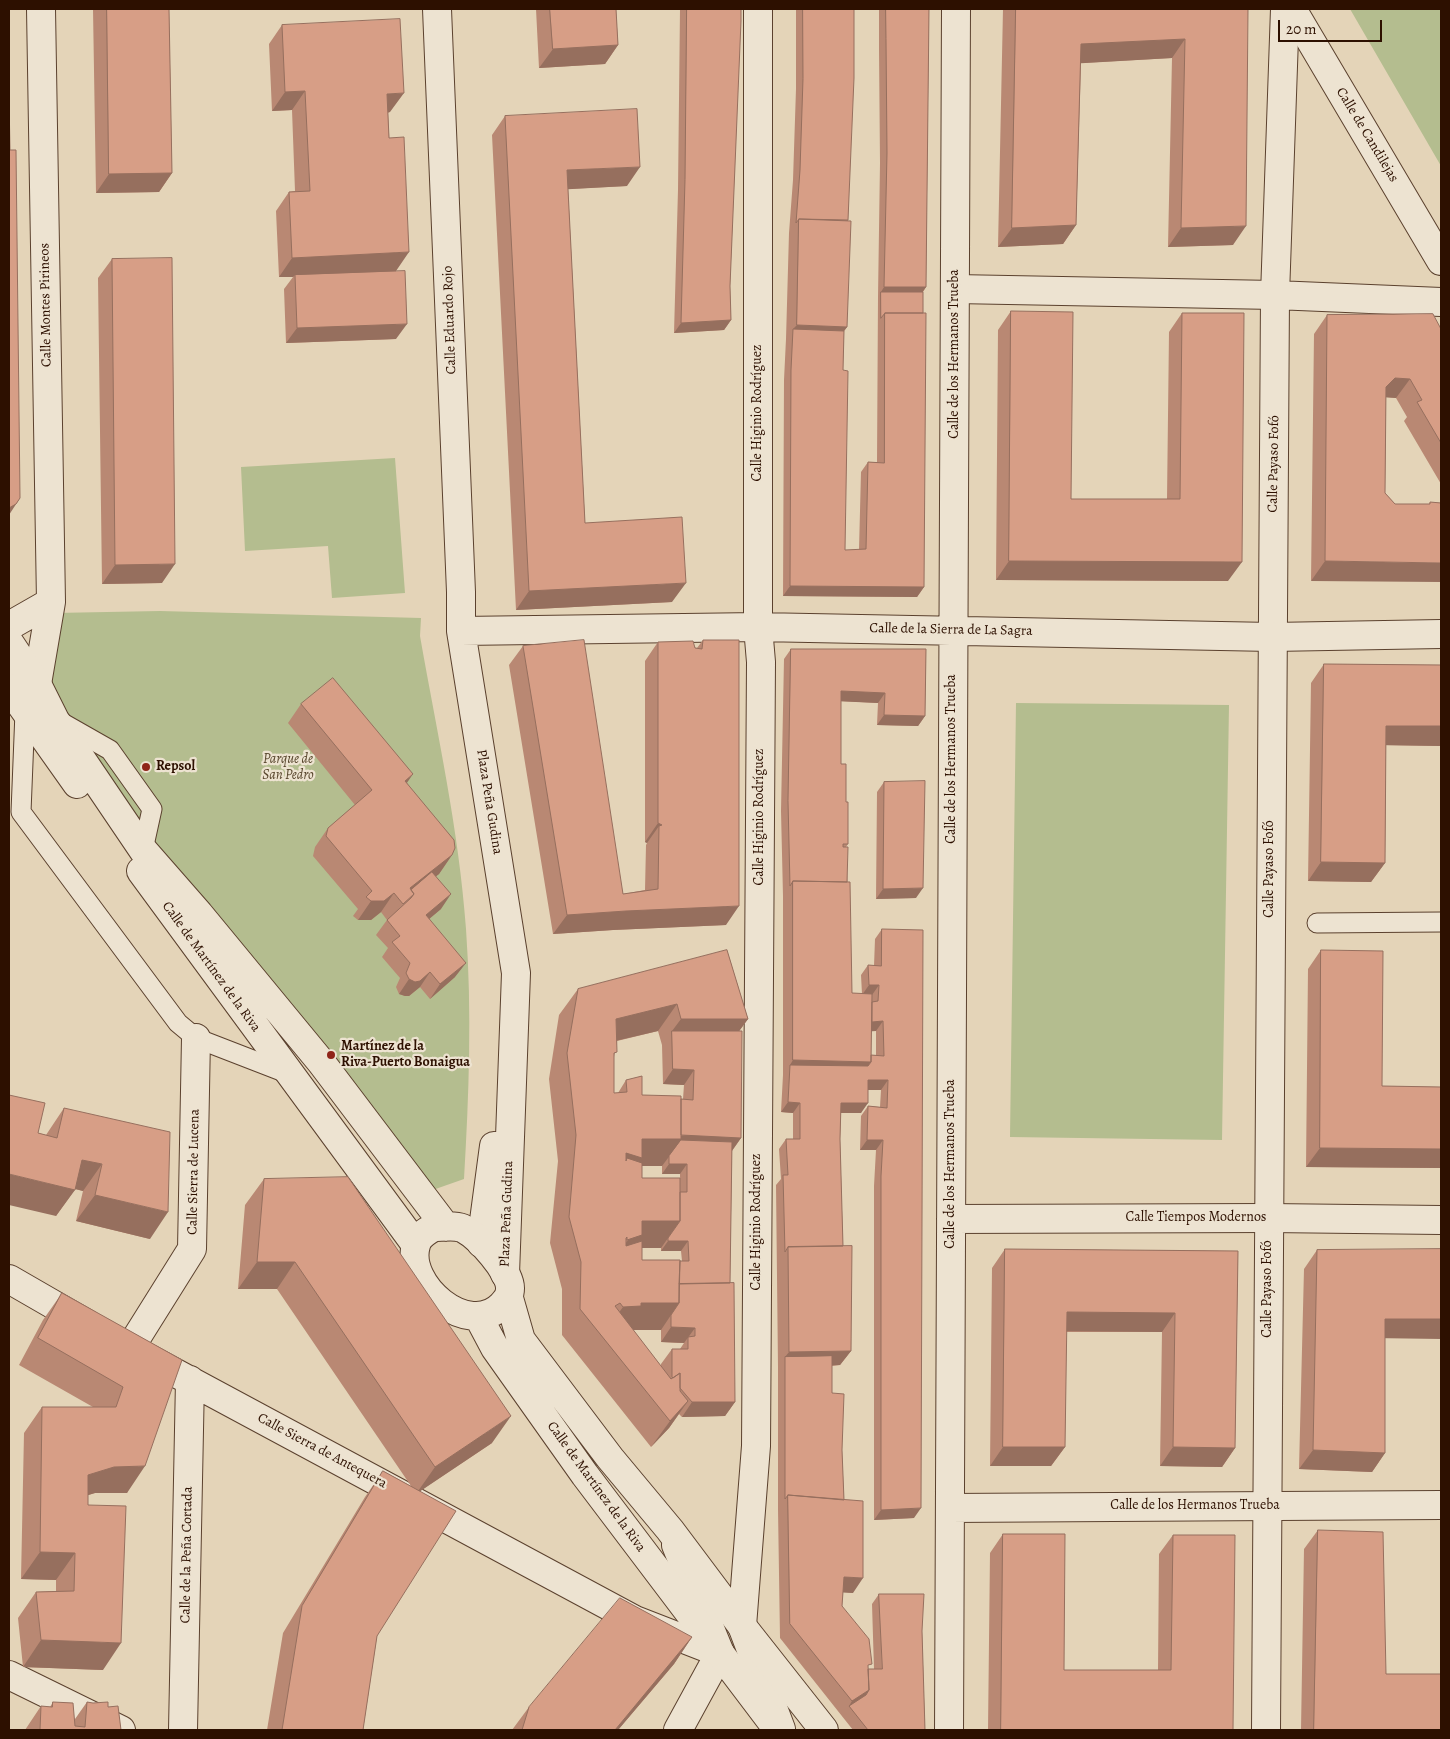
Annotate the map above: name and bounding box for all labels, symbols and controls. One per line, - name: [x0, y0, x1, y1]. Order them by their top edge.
- scale bar: [1280, 10, 1384, 42]
- text: 20 m: [1286, 19, 1317, 39]
- street label: Calle de Candilejas: [1332, 85, 1402, 185]
- street label: Calle Montes Pirineos: [37, 243, 55, 367]
- street label: Calle Eduardo Rojo: [440, 265, 460, 375]
- street label: Calle de los Hermanos Trueba: [947, 269, 963, 439]
- street label: Calle Higinio Rodríguez: [750, 344, 766, 482]
- street label: Calle Payaso Fofó: [1265, 415, 1283, 513]
- street label: Calle de la Sierra de La Sagra: [869, 620, 1033, 640]
- street label: Calle de los Hermanos Trueba: [944, 674, 960, 844]
- street label: Plaza Peña Gudina: [472, 748, 506, 856]
- street label: Calle Higinio Rodríguez: [752, 748, 768, 886]
- park label: Parque de San Pedro: [262, 752, 314, 784]
- place label: Repsol: [156, 759, 195, 775]
- marker: Repsol: [140, 761, 152, 773]
- street label: Calle Payaso Fofó: [1262, 820, 1278, 918]
- street label: Calle de Martínez de la Riva: [158, 898, 264, 1036]
- place label: Martínez de la Riva-Puerto Bonaigua: [341, 1039, 470, 1072]
- marker: Martínez de la Riva-Puerto Bonaigua: [325, 1049, 337, 1061]
- street label: Calle de los Hermanos Trueba: [943, 1079, 959, 1249]
- street label: Calle Sierra de Lucena: [185, 1109, 203, 1235]
- street label: Calle Higinio Rodríguez: [749, 1153, 765, 1291]
- street label: Plaza Peña Gudina: [497, 1161, 517, 1267]
- street label: Calle Tiempos Modernos: [1126, 1210, 1266, 1226]
- street label: Calle Payaso Fofó: [1260, 1240, 1276, 1338]
- street label: Calle Sierra de Antequera: [254, 1410, 390, 1492]
- street label: Calle de Martínez de la Riva: [543, 1418, 649, 1556]
- street label: Calle de la Peña Cortada: [177, 1486, 197, 1624]
- street label: Calle de los Hermanos Trueba: [1110, 1498, 1280, 1514]

